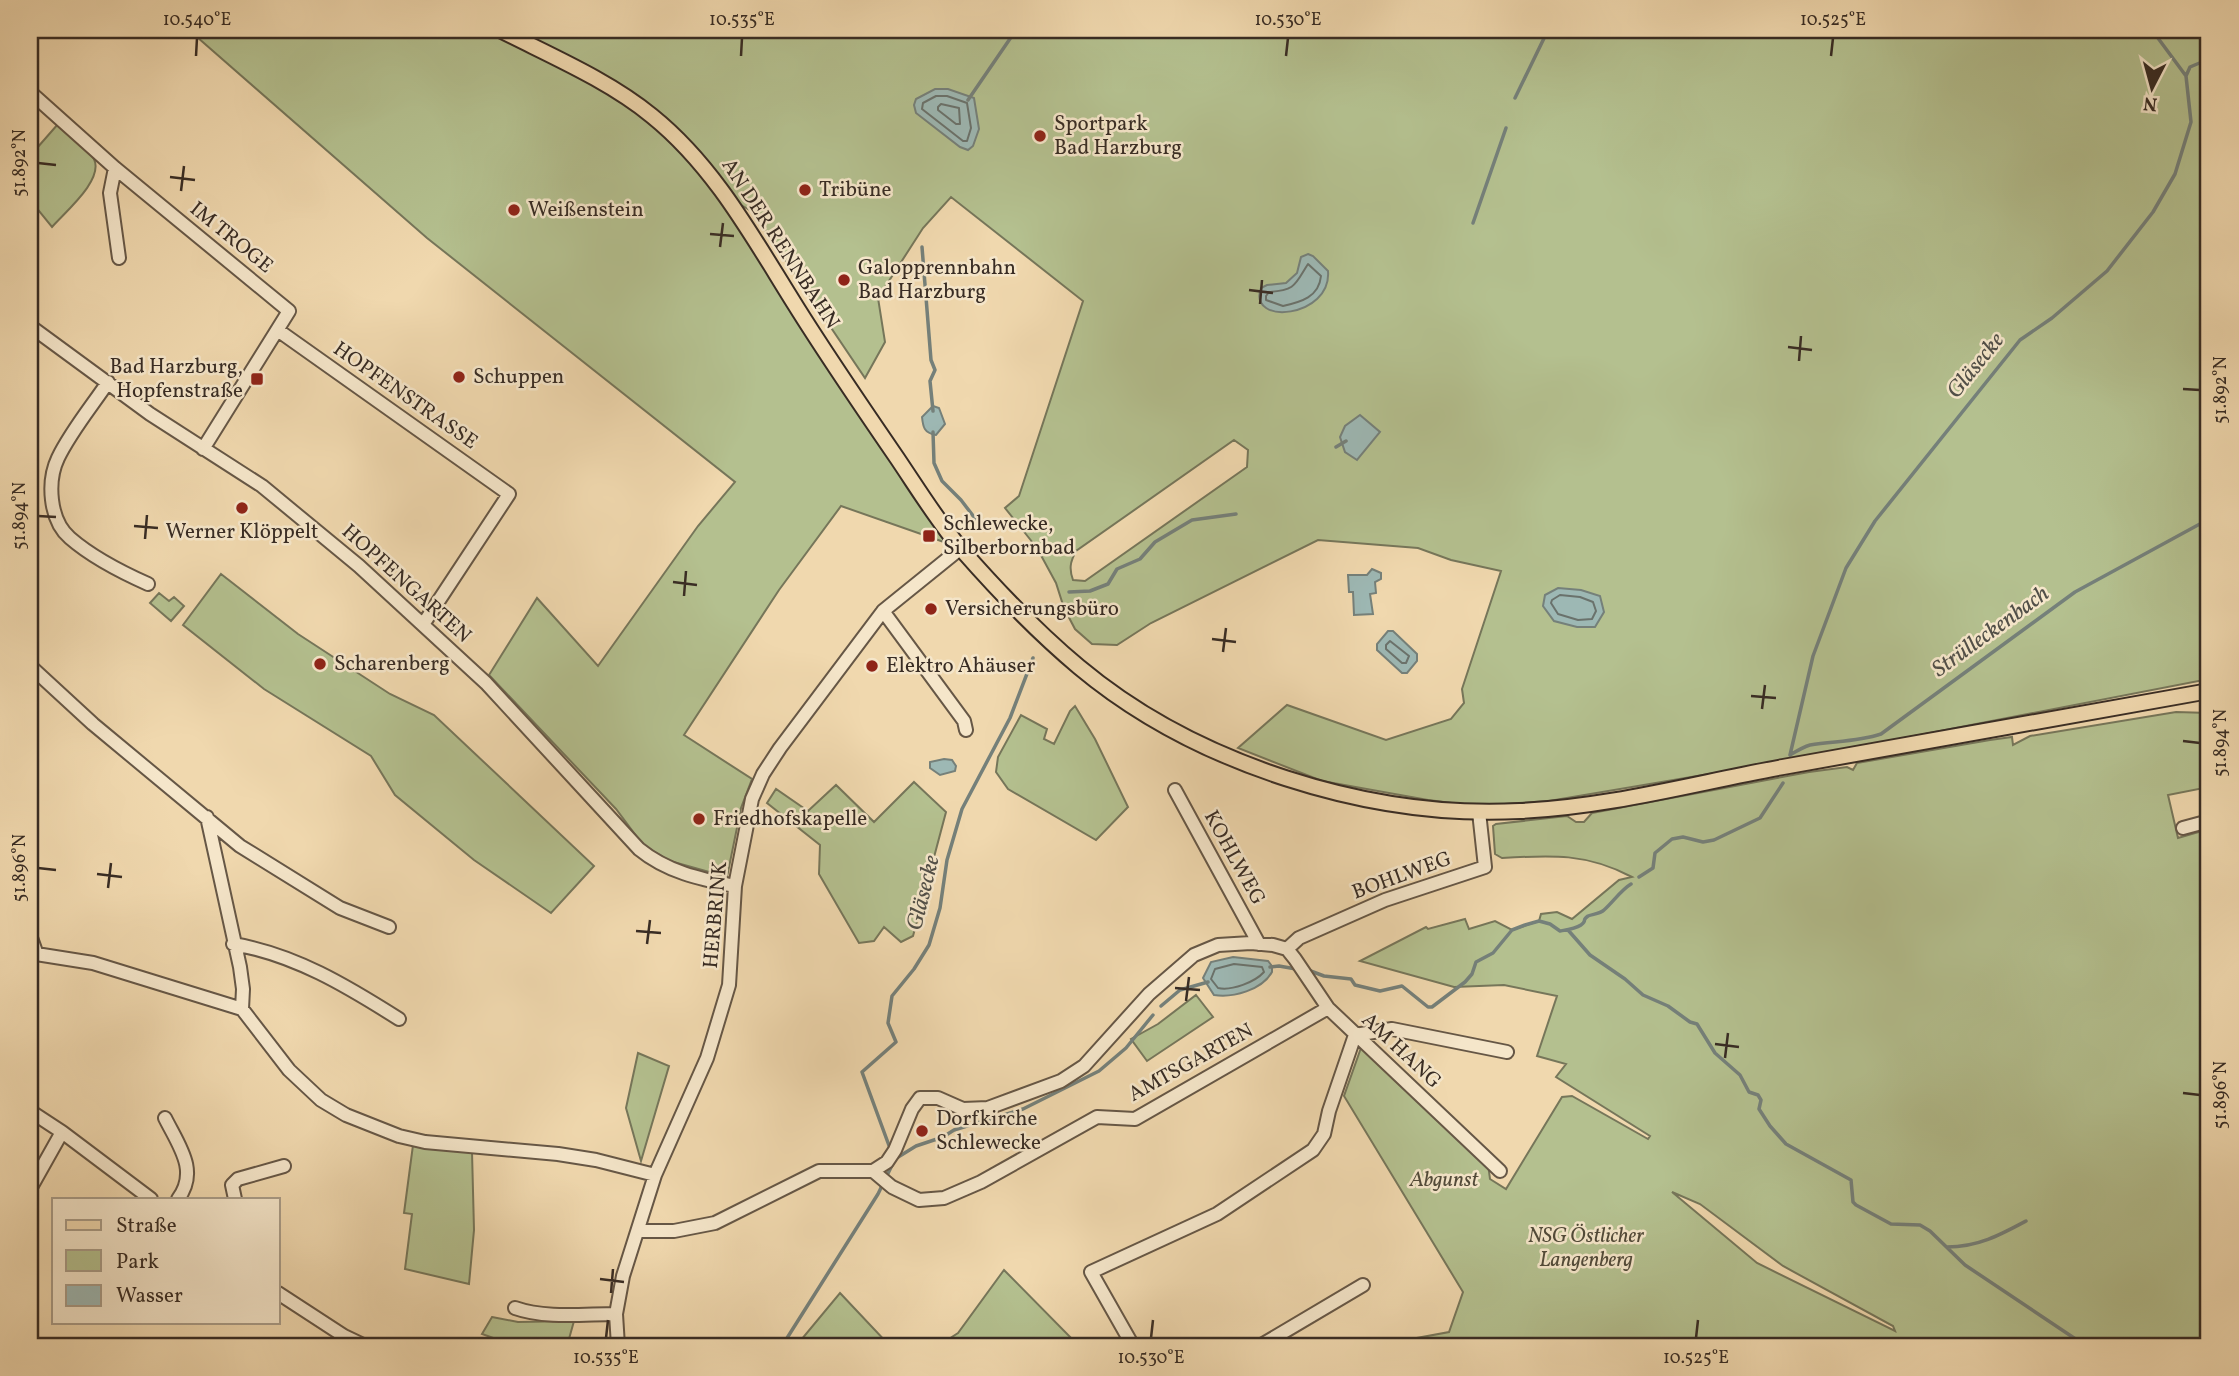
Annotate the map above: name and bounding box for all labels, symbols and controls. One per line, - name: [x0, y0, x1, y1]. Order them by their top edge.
- text: 10.540°E: [163, 8, 232, 33]
- text: 10.535°E: [709, 8, 775, 33]
- text: 10.530°E: [1254, 8, 1322, 33]
- text: 10.525°E: [1800, 8, 1866, 33]
- north arrow: [2116, 52, 2186, 122]
- text: N: [2142, 89, 2159, 117]
- place label: Sportpark Bad Harzburg: [1054, 110, 1182, 163]
- marker: Sportpark Bad Harzburg: [1032, 128, 1048, 144]
- text: 51.892°N: [8, 129, 33, 197]
- street label: AN DER RENNBAHN: [714, 153, 846, 335]
- place label: Tribüne: [819, 176, 891, 205]
- marker: Tribüne: [797, 182, 813, 198]
- street label: IM TROGE: [183, 195, 279, 281]
- place label: Weißenstein: [528, 196, 644, 225]
- marker: Weißenstein: [506, 202, 522, 218]
- place label: Galopprennbahn Bad Harzburg: [858, 254, 1016, 307]
- marker: Galopprennbahn Bad Harzburg: [836, 272, 852, 288]
- water label: Gläsecke: [1940, 326, 2013, 406]
- street label: HOPFENSTRASSE: [327, 335, 483, 457]
- place label: Bad Harzburg, Hopfenstraße: [110, 353, 243, 406]
- text: 51.892°N: [2209, 356, 2234, 424]
- place label: Schuppen: [473, 363, 564, 392]
- marker: Schuppen: [451, 369, 467, 385]
- marker: Bad Harzburg, Hopfenstraße: [249, 371, 265, 387]
- text: 51.894°N: [8, 482, 33, 550]
- marker: Werner Klöppelt: [234, 500, 250, 516]
- place label: Schlewecke, Silberbornbad: [943, 510, 1075, 563]
- place label: Werner Klöppelt: [166, 518, 318, 547]
- street label: HOPFENGARTEN: [335, 518, 477, 650]
- marker: Schlewecke, Silberbornbad: [921, 528, 937, 544]
- water label: Strülleckenbach: [1926, 579, 2056, 685]
- place label: Versicherungsbüro: [945, 595, 1119, 624]
- marker: Versicherungsbüro: [923, 601, 939, 617]
- place label: Scharenberg: [334, 650, 450, 679]
- place label: Elektro Ahäuser: [886, 652, 1035, 681]
- marker: Scharenberg: [312, 656, 328, 672]
- marker: Elektro Ahäuser: [864, 658, 880, 674]
- text: 51.894°N: [2209, 709, 2234, 777]
- place label: Friedhofskapelle: [713, 805, 867, 834]
- street label: KOHLWEG: [1196, 805, 1272, 911]
- marker: Friedhofskapelle: [691, 811, 707, 827]
- text: 51.896°N: [8, 834, 33, 902]
- street label: BOHLWEG: [1348, 845, 1456, 907]
- water label: Gläsecke: [899, 851, 949, 934]
- street label: HERBRINK: [697, 860, 735, 970]
- street label: AM HANG: [1355, 1006, 1447, 1096]
- street label: AMTSGARTEN: [1123, 1017, 1259, 1109]
- text: 51.896°N: [2209, 1061, 2234, 1129]
- place label: Dorfkirche Schlewecke: [936, 1105, 1041, 1158]
- marker: Dorfkirche Schlewecke: [914, 1123, 930, 1139]
- park label: Abgunst: [1409, 1166, 1480, 1195]
- legend: [52, 1198, 280, 1324]
- text: Straße: [116, 1212, 177, 1241]
- park label: NSG Östlicher Langenberg: [1528, 1222, 1644, 1275]
- text: Park: [116, 1248, 159, 1277]
- text: Wasser: [116, 1282, 183, 1311]
- text: 10.535°E: [573, 1346, 639, 1371]
- text: 10.530°E: [1117, 1346, 1185, 1371]
- text: 10.525°E: [1663, 1346, 1729, 1371]

